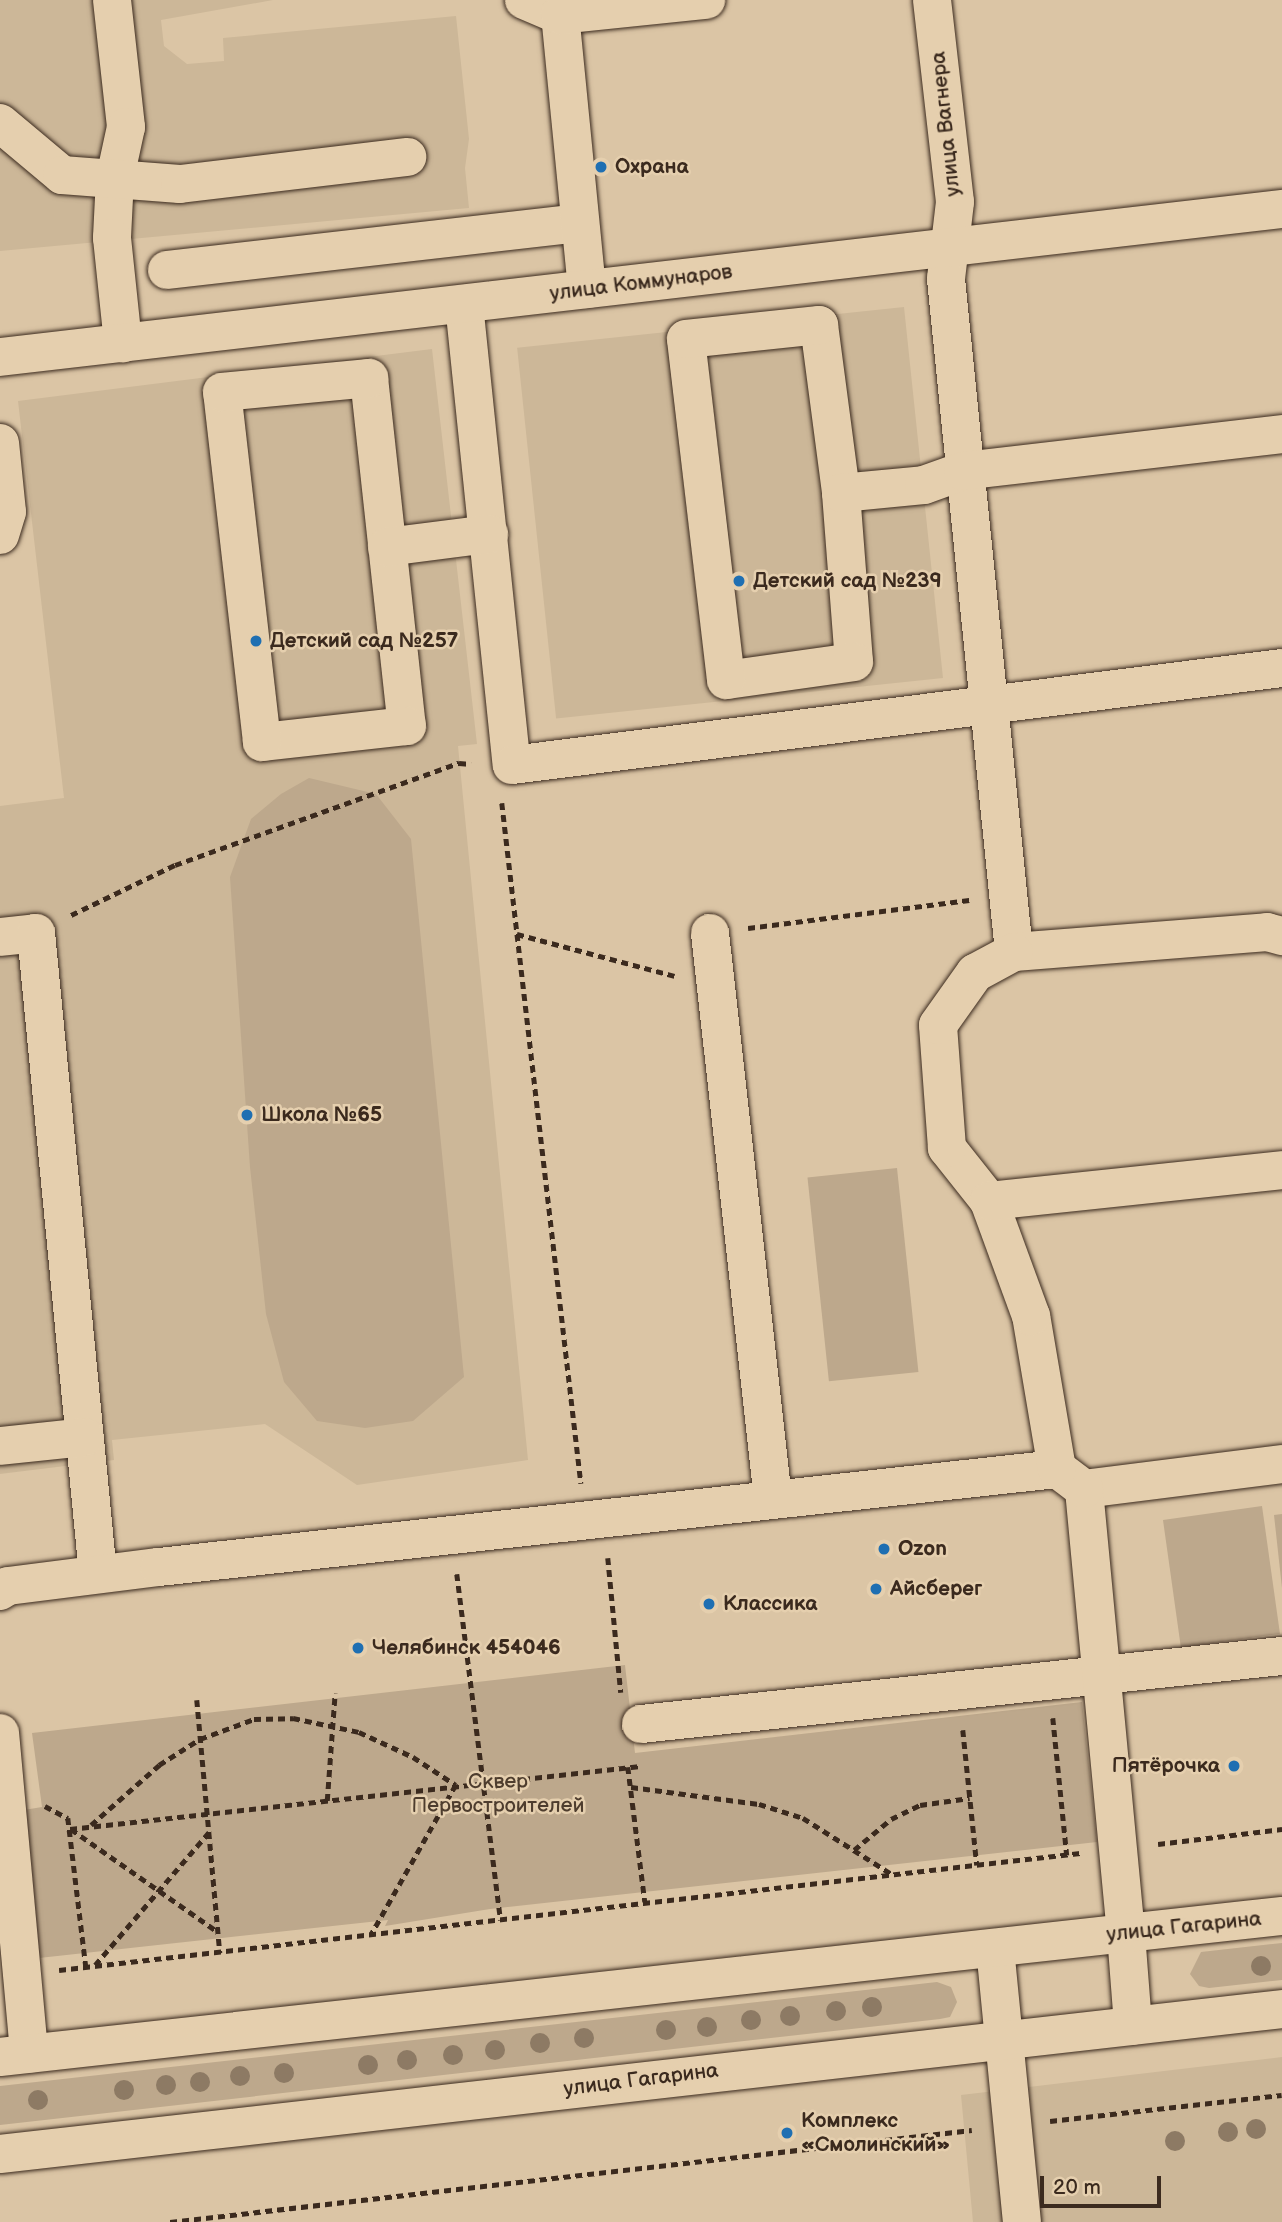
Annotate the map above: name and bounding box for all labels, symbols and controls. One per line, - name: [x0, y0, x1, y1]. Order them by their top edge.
- street label: улица Вагнера: [926, 50, 966, 198]
- place label: Охрана: [615, 154, 689, 180]
- marker: Охрана: [593, 159, 609, 175]
- street label: улица Коммунаров: [548, 259, 734, 307]
- place label: Детский сад №239: [753, 568, 942, 594]
- marker: Детский сад №239: [731, 573, 747, 589]
- place label: Детский сад №257: [270, 628, 458, 654]
- marker: Детский сад №257: [248, 633, 264, 649]
- place label: Школа №65: [261, 1102, 382, 1128]
- marker: Школа №65: [239, 1107, 255, 1123]
- place label: Ozon: [898, 1536, 947, 1562]
- marker: Ozon: [876, 1541, 892, 1557]
- place label: Айсберег: [890, 1576, 982, 1602]
- marker: Айсберег: [868, 1581, 884, 1597]
- place label: Классика: [723, 1591, 817, 1617]
- marker: Классика: [701, 1596, 717, 1612]
- place label: Челябинск 454046: [372, 1635, 561, 1661]
- marker: Челябинск 454046: [350, 1640, 366, 1656]
- place label: Пятёрочка: [1112, 1753, 1220, 1779]
- marker: Пятёрочка: [1226, 1758, 1242, 1774]
- park label: Сквер Первостроителей: [412, 1769, 584, 1819]
- street label: улица Гагарина: [1105, 1906, 1263, 1948]
- street label: улица Гагарина: [562, 2058, 720, 2102]
- place label: Комплекс «Смолинский»: [801, 2108, 950, 2158]
- marker: Комплекс «Смолинский»: [779, 2125, 795, 2141]
- scale bar: [1044, 2162, 1165, 2206]
- text: 20 m: [1053, 2175, 1101, 2200]

